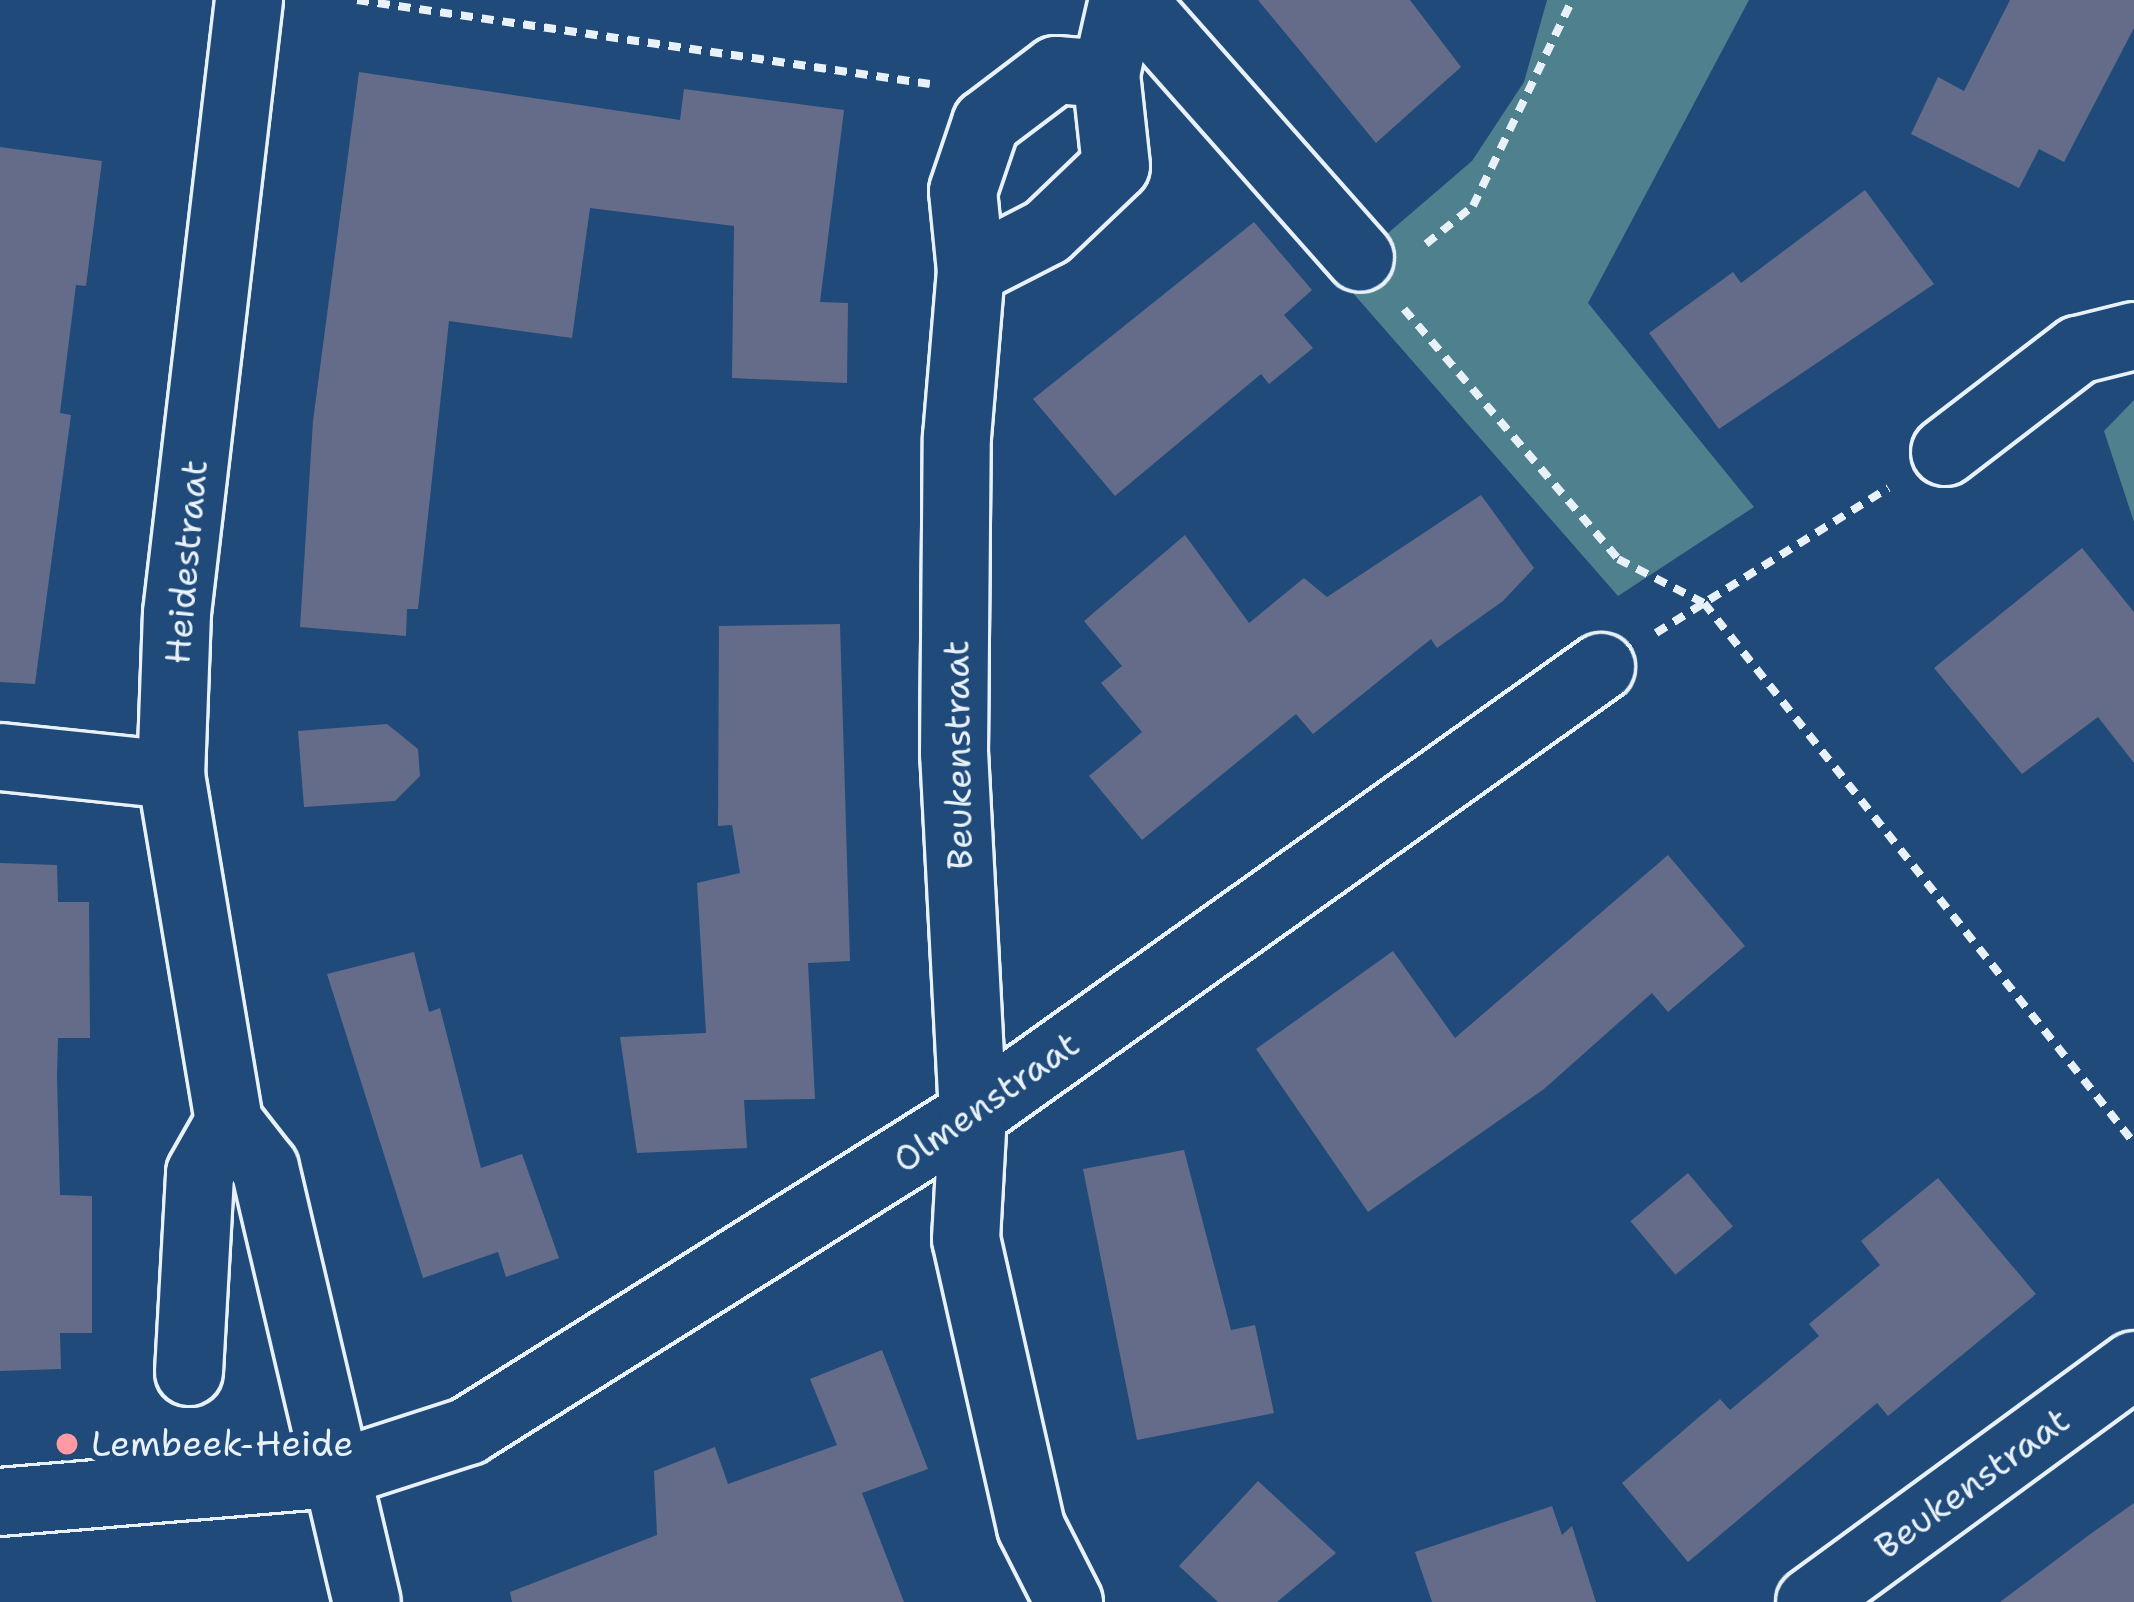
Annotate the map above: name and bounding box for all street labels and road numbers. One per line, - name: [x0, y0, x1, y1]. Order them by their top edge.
- street label: Heidestraat: [156, 458, 216, 666]
- street label: Beukenstraat: [934, 640, 982, 870]
- street label: Olmenstraat: [885, 1022, 1087, 1182]
- street label: Beukenstraat: [1866, 1398, 2078, 1568]

